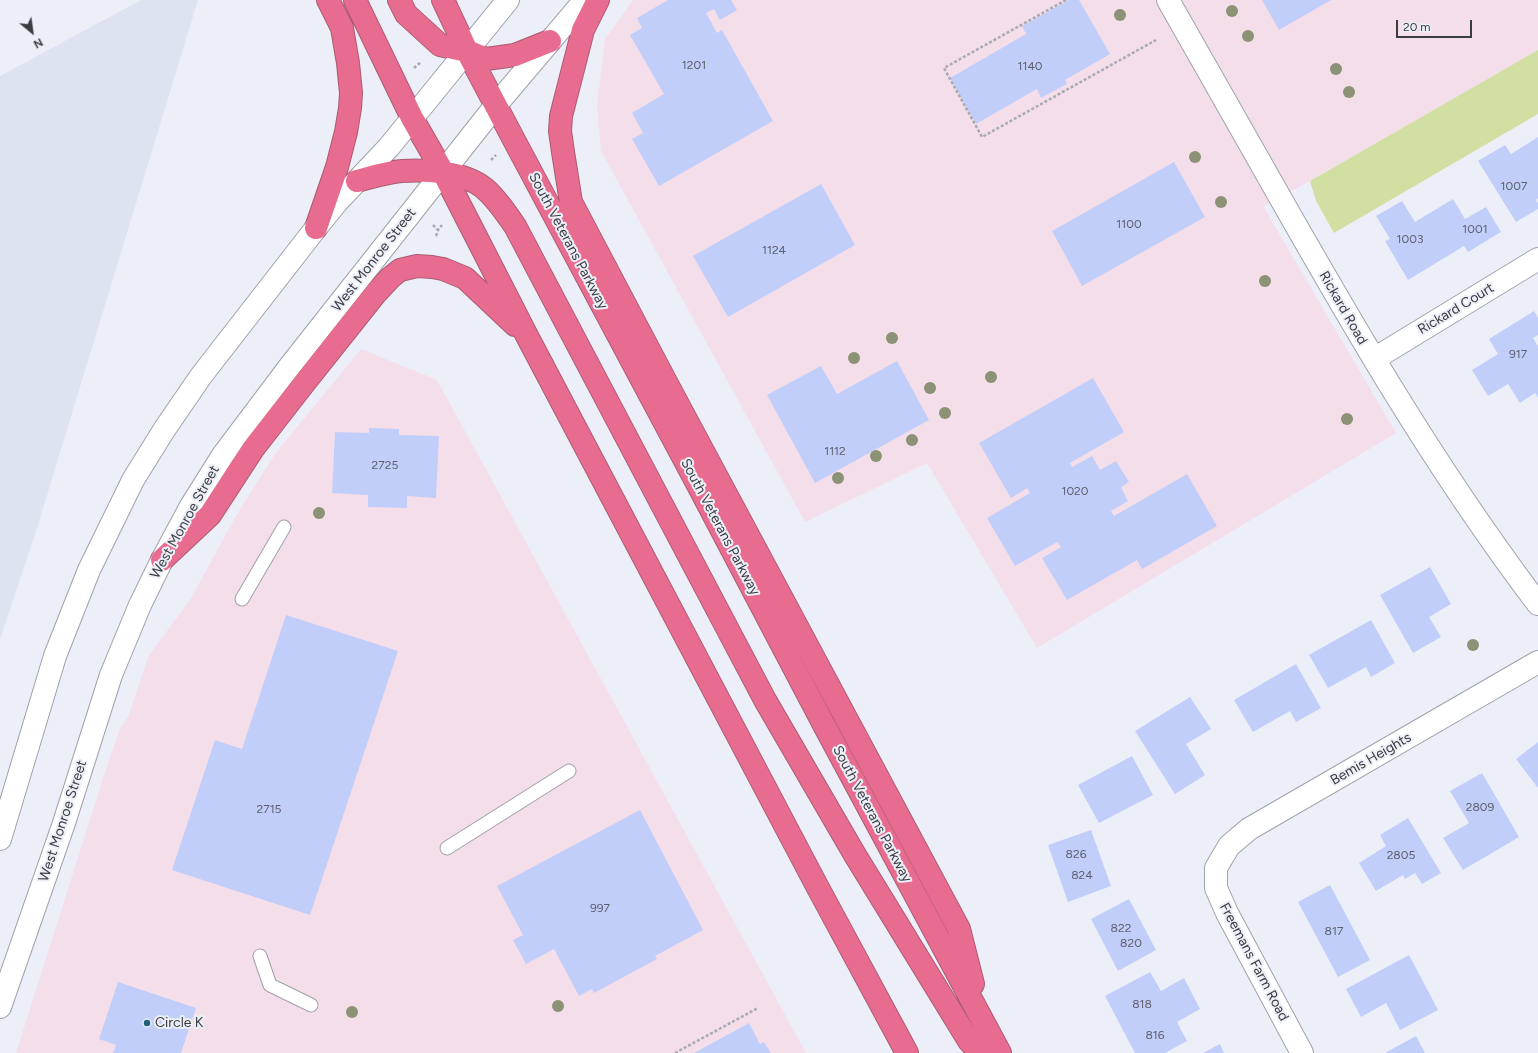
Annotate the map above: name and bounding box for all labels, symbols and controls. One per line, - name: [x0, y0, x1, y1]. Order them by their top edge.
- north arrow: [12, 12, 52, 52]
- scale bar: [1398, 12, 1474, 38]
- text: 20 m: [1403, 20, 1431, 34]
- text: N: [31, 35, 45, 51]
- house number: 1201: [682, 58, 706, 72]
- house number: 1140: [1017, 59, 1043, 73]
- street label: South Veterans Parkway: [525, 170, 611, 312]
- house number: 1007: [1501, 179, 1527, 193]
- street label: West Monroe Street: [328, 205, 420, 315]
- house number: 1100: [1116, 217, 1142, 231]
- house number: 1001: [1462, 222, 1488, 236]
- house number: 1003: [1397, 232, 1423, 246]
- house number: 1124: [762, 243, 786, 257]
- street label: Rickard Road: [1315, 268, 1371, 348]
- street label: Rickard Court: [1415, 280, 1497, 338]
- house number: 917: [1509, 347, 1527, 361]
- house number: 1112: [824, 444, 846, 458]
- street label: South Veterans Parkway: [677, 456, 763, 598]
- house number: 2725: [372, 458, 398, 472]
- street label: West Monroe Street: [147, 463, 223, 581]
- house number: 1020: [1061, 484, 1089, 498]
- street label: Bemis Heights: [1328, 729, 1414, 789]
- street label: South Veterans Parkway: [829, 743, 915, 885]
- street label: West Monroe Street: [35, 758, 91, 884]
- house number: 2809: [1466, 800, 1494, 814]
- house number: 2715: [256, 802, 282, 816]
- house number: 826: [1066, 847, 1086, 861]
- house number: 2805: [1387, 848, 1415, 862]
- house number: 824: [1071, 868, 1093, 882]
- street label: Freemans Farm Road: [1216, 900, 1292, 1024]
- house number: 997: [590, 901, 610, 915]
- house number: 822: [1111, 921, 1131, 935]
- house number: 817: [1325, 924, 1343, 938]
- house number: 820: [1120, 936, 1142, 950]
- house number: 818: [1132, 997, 1152, 1011]
- place label: Circle K: [155, 1015, 203, 1031]
- marker: Circle K: [142, 1018, 152, 1028]
- house number: 816: [1145, 1028, 1165, 1042]

